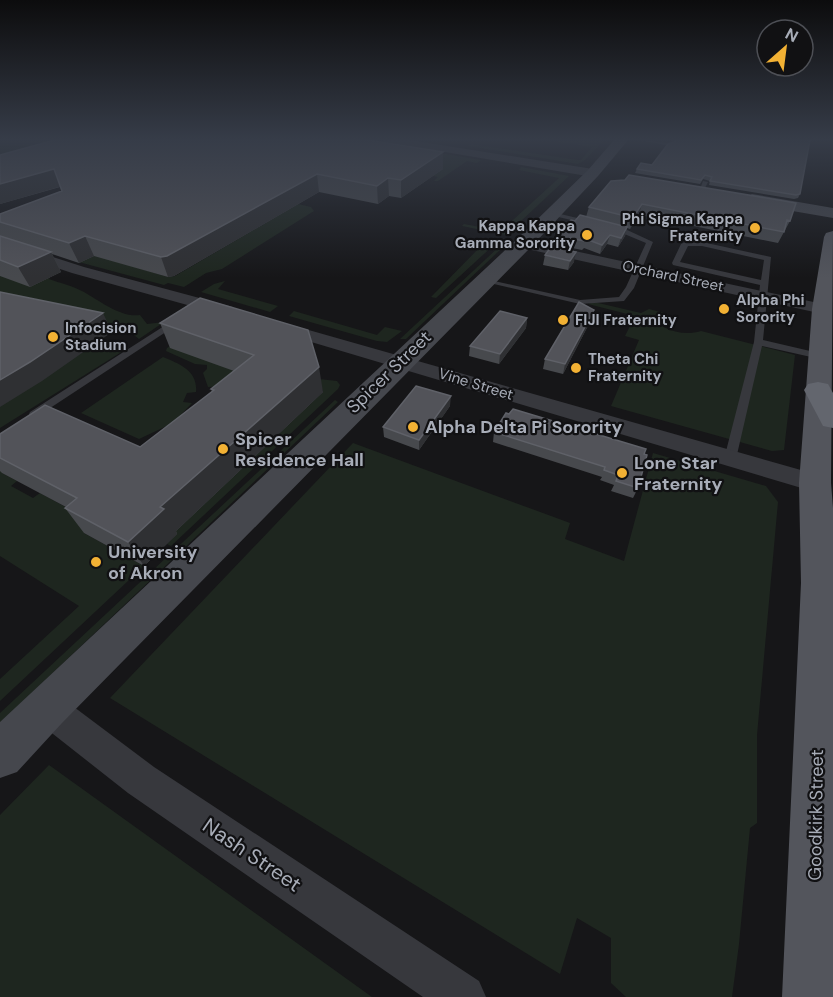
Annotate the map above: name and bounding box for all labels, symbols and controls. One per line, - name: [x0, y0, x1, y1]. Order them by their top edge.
- north arrow: [755, 18, 815, 78]
- text: N: [782, 23, 802, 47]
- place label: Phi Sigma Kappa Fraternity: [622, 209, 743, 246]
- place label: Kappa Kappa Gamma Sorority: [455, 216, 575, 253]
- marker: Phi Sigma Kappa Fraternity: [748, 221, 762, 235]
- marker: Kappa Kappa Gamma Sorority: [580, 228, 594, 242]
- street label: Orchard Street: [620, 255, 726, 297]
- place label: Alpha Phi Sorority: [736, 290, 805, 327]
- marker: Alpha Phi Sorority: [717, 302, 731, 316]
- place label: FIJI Fraternity: [575, 310, 677, 330]
- marker: FIJI Fraternity: [556, 313, 570, 327]
- place label: Infocision Stadium: [65, 318, 136, 355]
- street label: Spicer Street: [341, 326, 437, 418]
- marker: Infocision Stadium: [46, 330, 60, 344]
- place label: Theta Chi Fraternity: [588, 349, 662, 386]
- marker: Theta Chi Fraternity: [569, 361, 583, 375]
- street label: Vine Street: [436, 363, 516, 405]
- place label: Alpha Delta Pi Sorority: [425, 415, 623, 439]
- marker: Alpha Delta Pi Sorority: [406, 420, 420, 434]
- place label: Spicer Residence Hall: [235, 427, 364, 472]
- marker: Spicer Residence Hall: [216, 442, 230, 456]
- place label: Lone Star Fraternity: [634, 451, 722, 496]
- marker: Lone Star Fraternity: [615, 466, 629, 480]
- place label: University of Akron: [108, 540, 198, 585]
- marker: University of Akron: [89, 555, 103, 569]
- street label: Goodkirk Street: [803, 749, 829, 881]
- street label: Nash Street: [197, 812, 307, 898]

